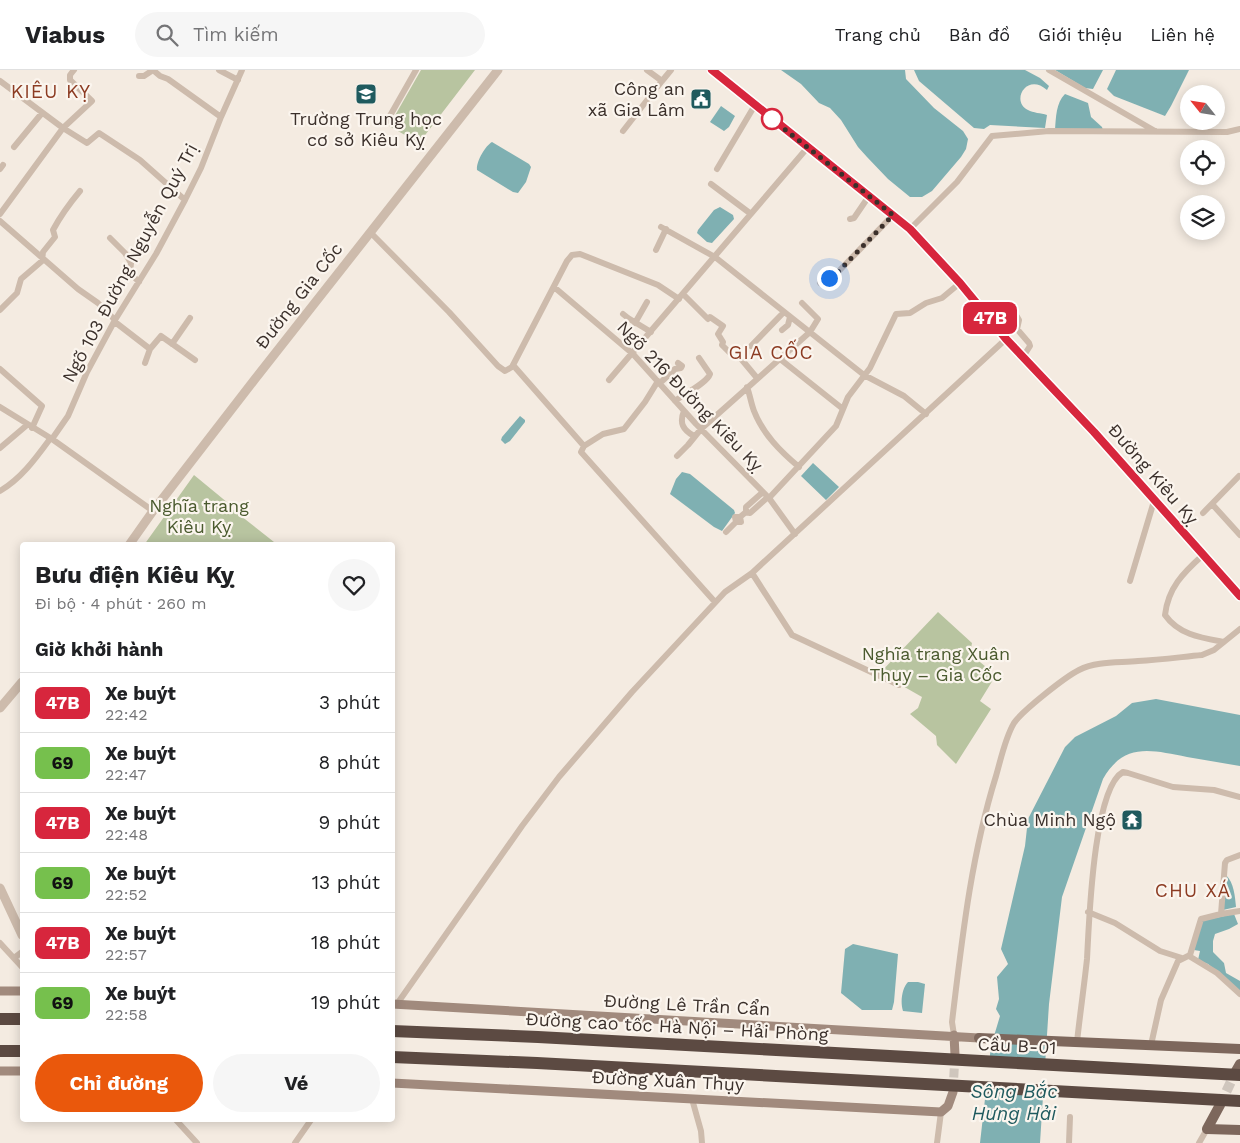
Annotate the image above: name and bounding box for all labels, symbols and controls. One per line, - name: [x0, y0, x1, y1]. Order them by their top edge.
- search box: [135, 12, 485, 57]
- text: Viabus: [25, 21, 105, 49]
- icon: search: [153, 21, 181, 49]
- text: Tìm kiếm: [193, 23, 279, 46]
- text: Trang chủ: [835, 24, 921, 45]
- text: Bản đồ: [949, 24, 1010, 45]
- text: Giới thiệu: [1038, 24, 1122, 45]
- text: Liên hệ: [1150, 24, 1215, 45]
- place label: Công an xã Gia Lâm: [588, 78, 685, 120]
- district label: KIÊU KỴ: [11, 80, 91, 103]
- school or university icon: Trường Trung học cơ sở Kiêu Kỵ: [354, 82, 378, 106]
- north arrow: [1180, 85, 1225, 130]
- map controls: [1180, 85, 1225, 240]
- public building icon: Công an xã Gia Lâm: [689, 87, 713, 111]
- place label: Trường Trung học cơ sở Kiêu Kỵ: [290, 108, 442, 150]
- unlabelled marker: [761, 108, 783, 130]
- street label: Ngõ 103 Đường Nguyễn Quý Trị: [58, 140, 202, 386]
- button: locate: [1180, 140, 1225, 185]
- button: layers: [1180, 195, 1225, 240]
- street label: Đường Gia Cốc: [251, 238, 347, 353]
- your location: [817, 266, 842, 291]
- line badge: 47B: [961, 302, 1019, 334]
- text: 47B: [973, 307, 1007, 328]
- street label: Ngõ 216 Đường Kiêu Kỵ: [613, 316, 768, 476]
- district label: GIA CỐC: [729, 339, 813, 364]
- street label: Đường Kiêu Kỵ: [1104, 419, 1203, 529]
- park label: Nghĩa trang Kiêu Kỵ: [149, 495, 249, 537]
- button: heart: [328, 559, 380, 611]
- text: Bưu điện Kiêu Kỵ: [35, 561, 234, 589]
- text: Đi bộ · 4 phút · 260 m: [35, 594, 207, 613]
- text: Giờ khởi hành: [35, 638, 163, 661]
- park label: Nghĩa trang Xuân Thụy – Gia Cốc: [862, 643, 1010, 685]
- text: Xe buýt: [105, 682, 176, 705]
- text: 3 phút: [319, 691, 380, 714]
- text: 47B: [46, 692, 79, 713]
- text: 22:42: [105, 705, 148, 724]
- text: Xe buýt: [105, 742, 176, 765]
- text: 8 phút: [318, 751, 380, 774]
- text: 69: [51, 752, 74, 773]
- text: 22:47: [105, 765, 146, 784]
- text: Xe buýt: [105, 802, 176, 825]
- temple icon: Chùa Minh Ngộ: [1120, 808, 1144, 832]
- place label: Chùa Minh Ngộ: [984, 809, 1116, 830]
- text: 9 phút: [318, 811, 380, 834]
- text: 47B: [46, 812, 79, 833]
- text: 22:48: [105, 825, 148, 844]
- text: Xe buýt: [105, 862, 176, 885]
- text: 13 phút: [312, 871, 380, 894]
- text: 69: [51, 872, 74, 893]
- district label: CHU XÁ: [1155, 879, 1231, 902]
- text: 22:52: [105, 885, 147, 904]
- text: Xe buýt: [105, 922, 176, 945]
- text: 18 phút: [311, 931, 380, 954]
- text: 47B: [46, 932, 79, 953]
- text: 22:57: [105, 945, 147, 964]
- text: Xe buýt: [105, 982, 176, 1005]
- street label: Đường Lê Trần Cẩn: [603, 990, 771, 1019]
- text: 19 phút: [311, 991, 380, 1014]
- text: 69: [51, 992, 74, 1013]
- text: 22:58: [105, 1005, 148, 1024]
- street label: Đường cao tốc Hà Nội – Hải Phòng: [525, 1008, 829, 1045]
- street label: Cầu B-01: [977, 1033, 1057, 1058]
- button: Chỉ đường: [35, 1054, 203, 1112]
- button: Vé: [213, 1054, 380, 1112]
- street label: Đường Xuân Thụy: [591, 1066, 745, 1095]
- water label: Sông Bắc Hưng Hải: [970, 1080, 1058, 1125]

